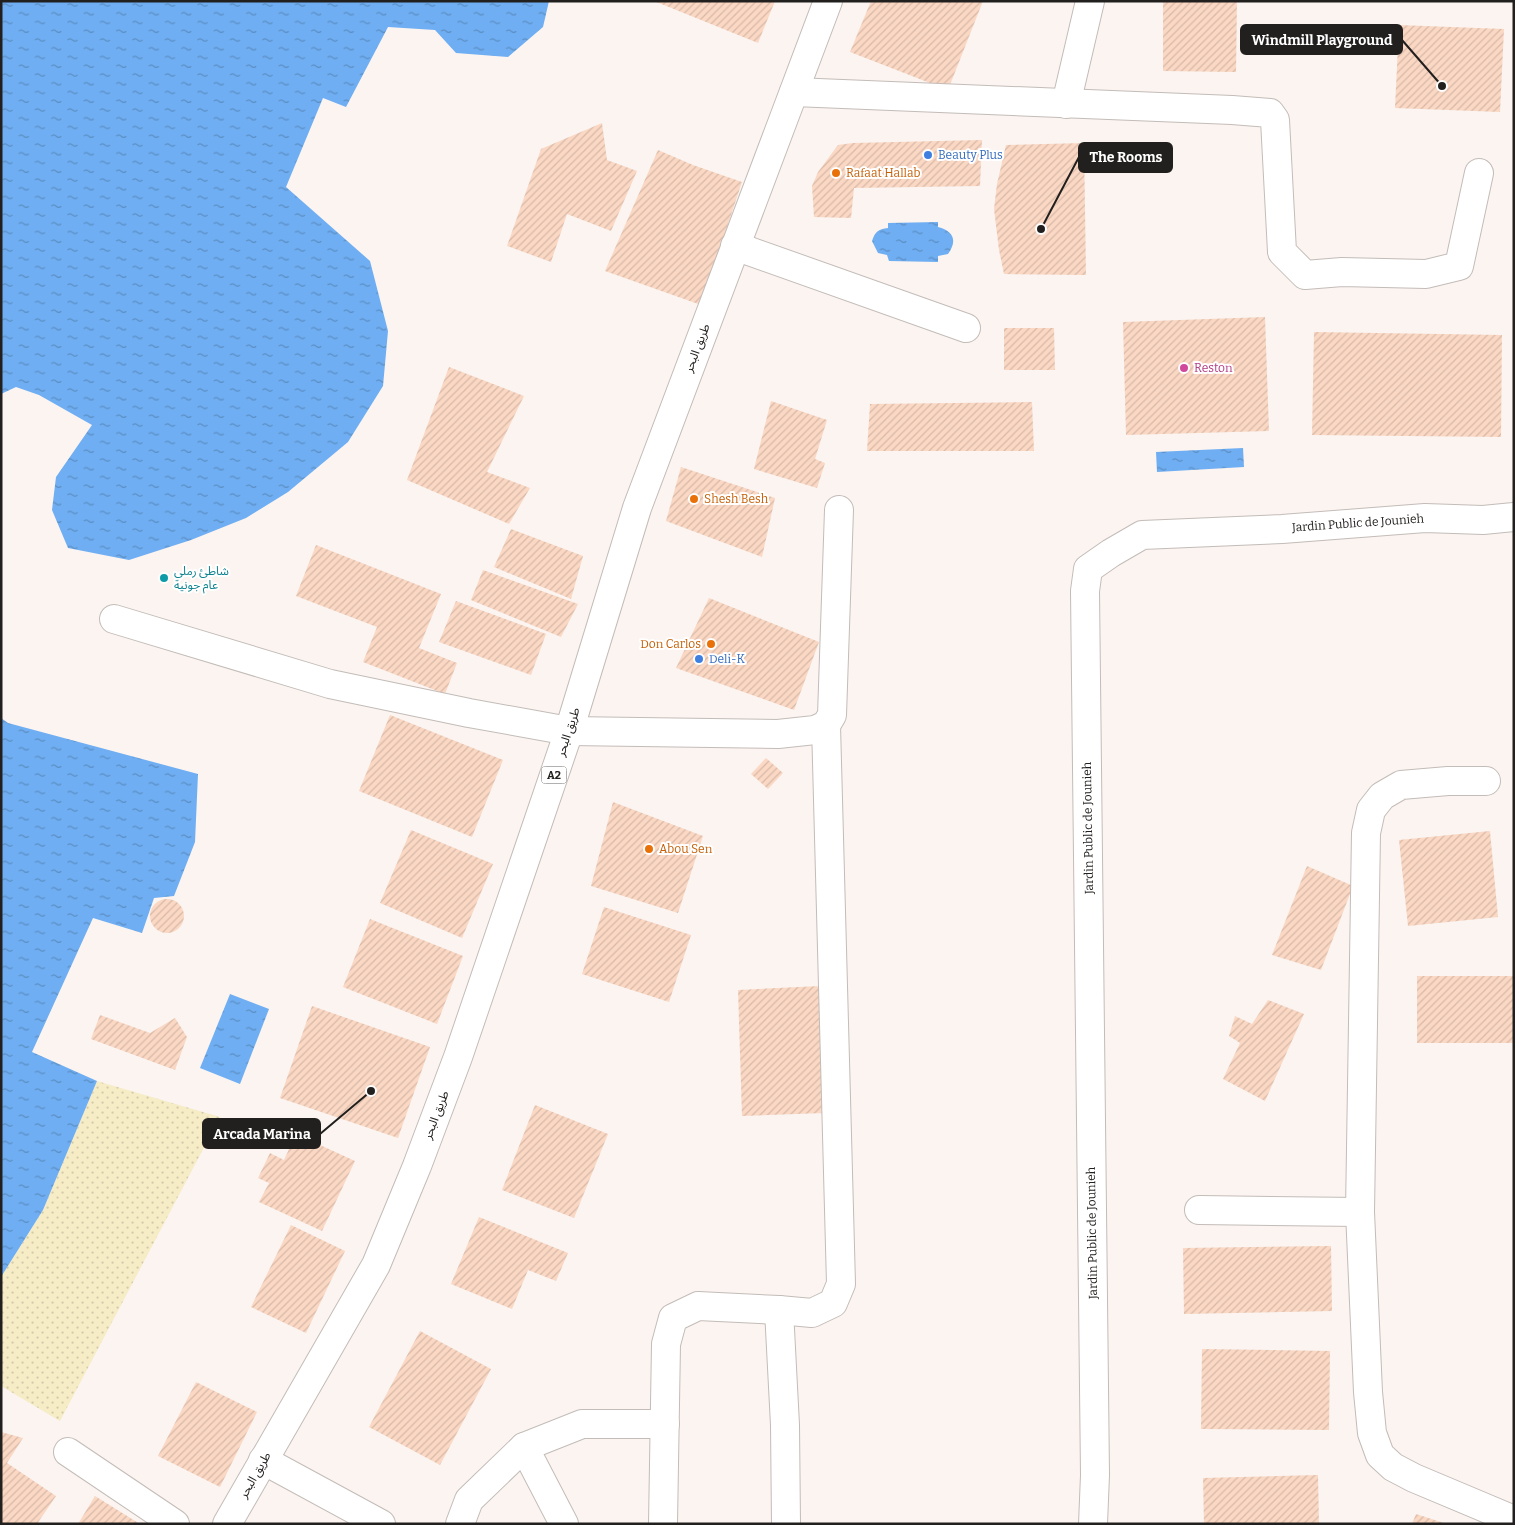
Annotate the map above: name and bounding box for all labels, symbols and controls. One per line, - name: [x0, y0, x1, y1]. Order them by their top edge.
- callout: Windmill Playground: [1241, 25, 1402, 54]
- text: Windmill Playground: [1251, 32, 1393, 49]
- callout: The Rooms: [1079, 143, 1172, 172]
- place label: Beauty Plus: [938, 148, 1003, 162]
- marker: Beauty Plus: [922, 149, 934, 161]
- text: The Rooms: [1089, 149, 1163, 166]
- place label: Rafaat Hallab: [846, 166, 920, 180]
- marker: Rafaat Hallab: [830, 167, 842, 179]
- street label: طريق البحر: [681, 322, 714, 375]
- place label: Reston: [1194, 361, 1233, 375]
- marker: Reston: [1178, 362, 1190, 374]
- place label: Shesh Besh: [704, 492, 769, 506]
- marker: Shesh Besh: [688, 493, 700, 505]
- street label: Jardin Public de Jounieh: [1290, 511, 1425, 535]
- place label: شاطئ رملي عام جونية: [174, 564, 229, 594]
- marker: شاطئ رملي عام جونية: [158, 572, 170, 584]
- place label: Don Carlos: [640, 637, 701, 651]
- marker: Don Carlos: [705, 638, 717, 650]
- place label: Deli-K: [709, 652, 746, 666]
- marker: Deli-K: [693, 653, 705, 665]
- street label: طريق البحر: [553, 706, 583, 760]
- street label: Jardin Public de Jounieh: [1080, 761, 1096, 895]
- road number: A2: [542, 766, 566, 784]
- place label: Abou Sen: [659, 842, 713, 856]
- marker: Abou Sen: [643, 843, 655, 855]
- street label: طريق البحر: [420, 1089, 453, 1142]
- callout: Arcada Marina: [203, 1119, 320, 1148]
- text: Arcada Marina: [213, 1126, 311, 1143]
- street label: Jardin Public de Jounieh: [1084, 1166, 1100, 1300]
- street label: طريق البحر: [236, 1450, 275, 1502]

